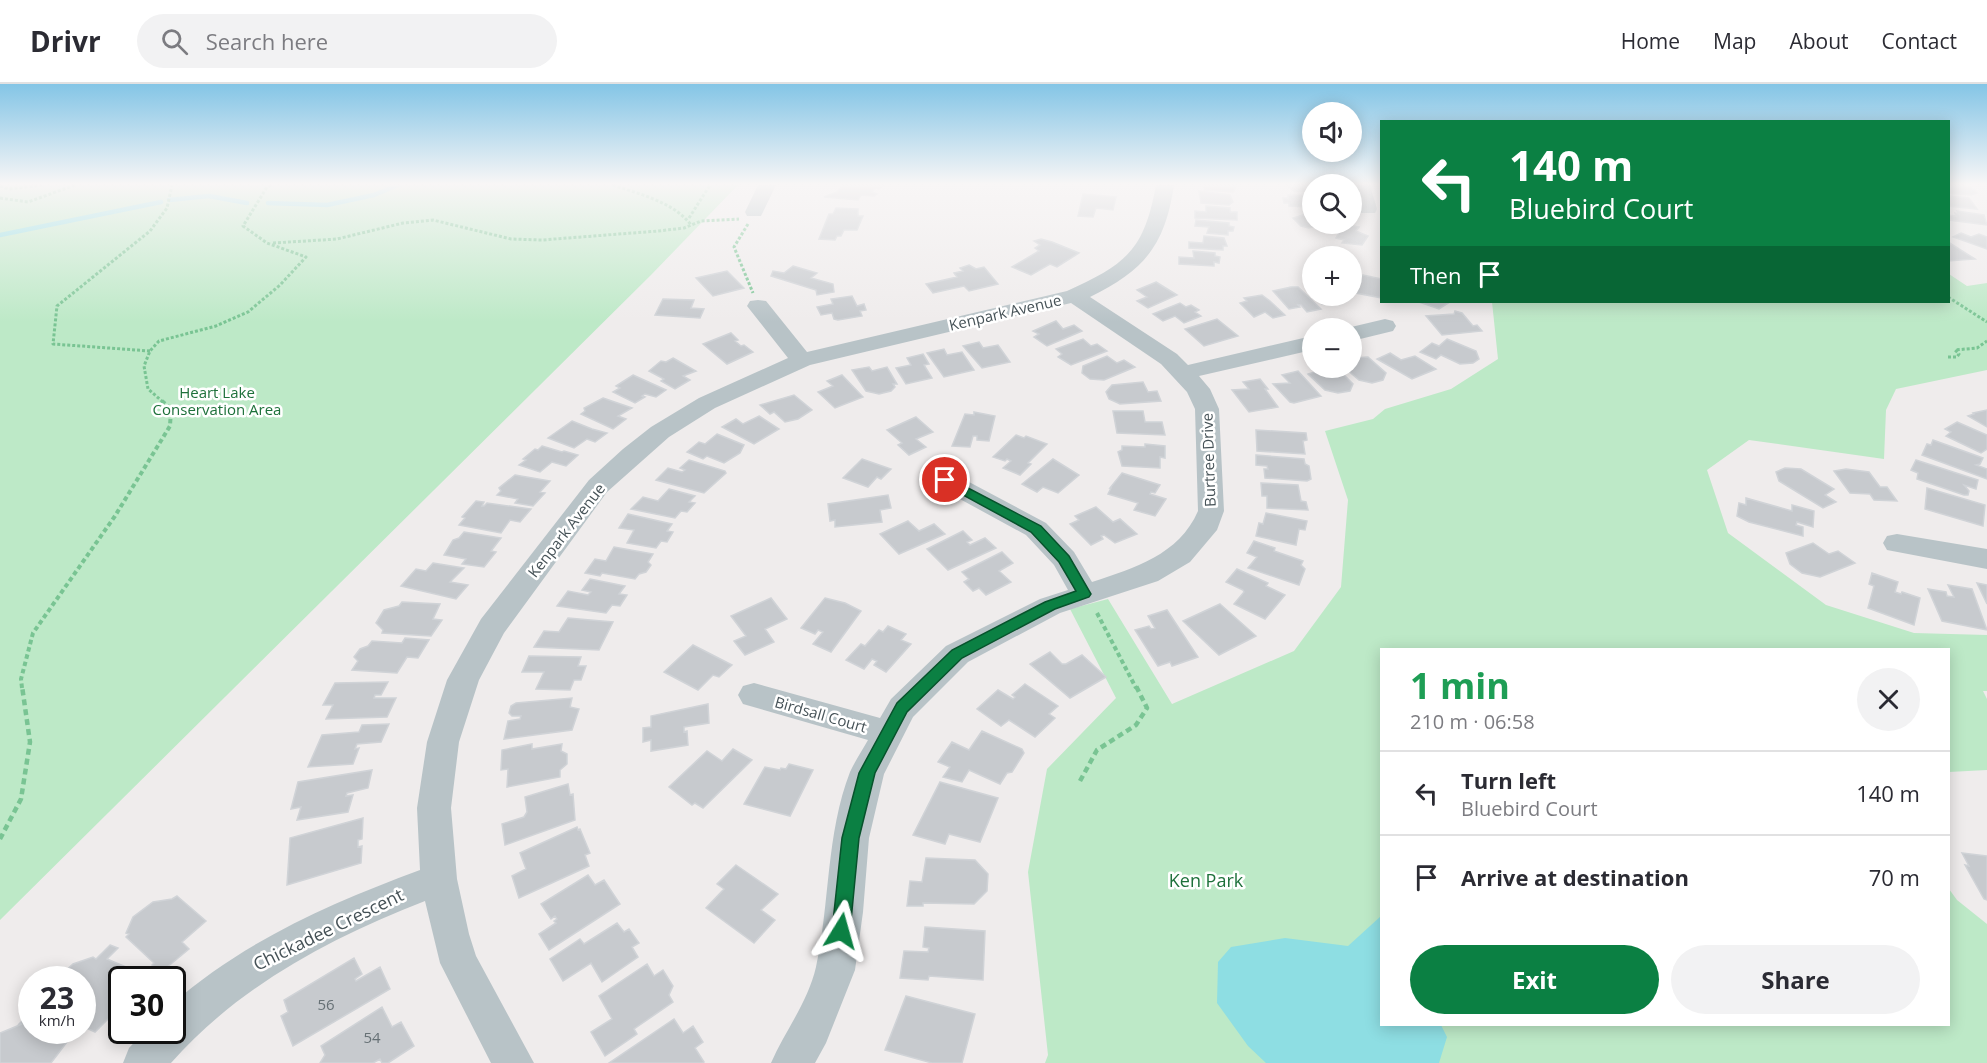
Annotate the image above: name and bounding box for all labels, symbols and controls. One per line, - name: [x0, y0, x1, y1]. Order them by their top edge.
- search box: [137, 14, 557, 68]
- text: Drivr: [30, 22, 101, 60]
- icon: search: [158, 25, 191, 58]
- text: Search here: [206, 26, 328, 56]
- text: Home: [1621, 27, 1680, 55]
- text: Map: [1713, 27, 1756, 55]
- text: About: [1789, 27, 1849, 55]
- text: Contact: [1882, 27, 1957, 55]
- map controls: [1302, 102, 1362, 378]
- button: sound: [1302, 102, 1362, 162]
- text: 140 m: [1509, 136, 1633, 193]
- icon: left: [1410, 144, 1488, 222]
- button: search: [1302, 174, 1362, 234]
- text: Bluebird Court: [1509, 190, 1693, 227]
- button: +: [1302, 246, 1362, 306]
- icon: arrive: [1473, 258, 1506, 291]
- text: Then: [1410, 260, 1461, 290]
- street label: Kenpark Avenue: [947, 289, 1063, 335]
- button: −: [1302, 318, 1362, 378]
- park label: Heart Lake Conservation Area: [153, 382, 281, 419]
- street label: Burtree Drive: [1196, 413, 1220, 507]
- pin: [919, 454, 970, 505]
- icon: arrive: [928, 463, 961, 496]
- street label: Kenpark Avenue: [523, 479, 609, 581]
- text: 1 min: [1410, 661, 1510, 710]
- button: close: [1857, 668, 1920, 731]
- street label: Birdsall Court: [773, 691, 869, 737]
- text: 210 m · 06:58: [1410, 708, 1535, 735]
- text: Turn left: [1461, 765, 1556, 795]
- icon: left: [1410, 777, 1443, 810]
- text: 140 m: [1856, 778, 1920, 808]
- text: Bluebird Court: [1461, 795, 1598, 822]
- icon: arrive: [1410, 861, 1443, 894]
- text: Arrive at destination: [1461, 862, 1689, 892]
- text: 70 m: [1869, 862, 1920, 892]
- park label: Ken Park: [1169, 868, 1244, 892]
- street label: Chickadee Crescent: [249, 882, 407, 976]
- position arrow: [809, 899, 873, 963]
- button: Exit: [1410, 945, 1659, 1014]
- button: Share: [1671, 945, 1920, 1014]
- speed limit sign: 30: [108, 966, 186, 1044]
- text: 23: [40, 977, 74, 1018]
- house number: 56: [317, 994, 335, 1014]
- text: km/h: [39, 1010, 75, 1030]
- house number: 54: [363, 1027, 381, 1047]

